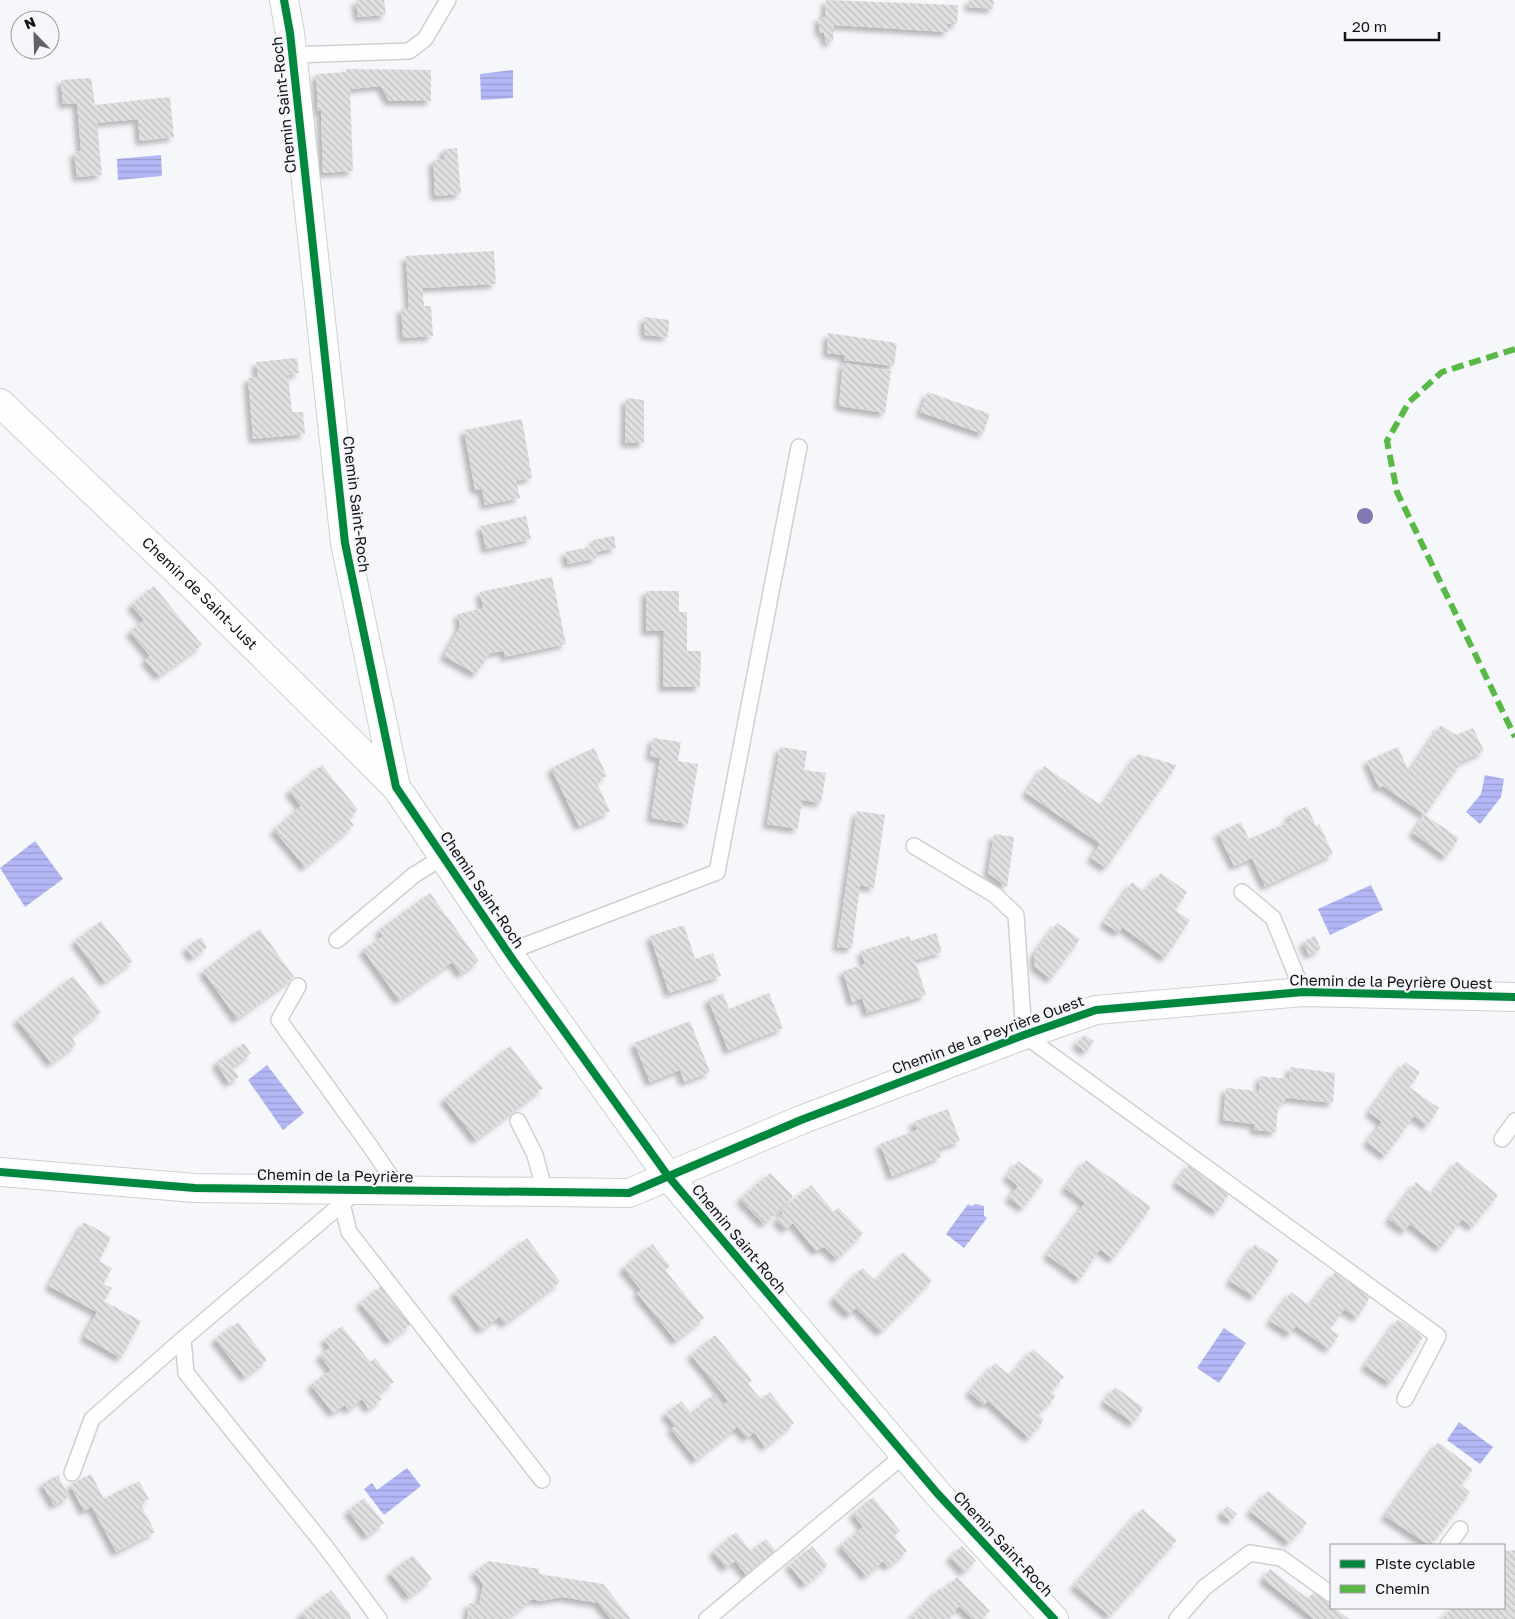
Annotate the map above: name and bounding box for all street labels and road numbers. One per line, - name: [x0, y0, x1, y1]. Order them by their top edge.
- street label: Chemin Saint-Roch: [267, 36, 299, 174]
- street label: Chemin Saint-Roch: [340, 435, 374, 573]
- street label: Chemin de Saint-Just: [139, 533, 262, 653]
- street label: Chemin Saint-Roch: [437, 827, 529, 951]
- street label: Chemin de la Peyrière Ouest: [1289, 970, 1493, 992]
- street label: Chemin de la Peyrière Ouest: [889, 991, 1086, 1077]
- street label: Chemin de la Peyrière: [257, 1165, 414, 1185]
- street label: Chemin Saint-Roch: [689, 1180, 791, 1297]
- street label: Chemin Saint-Roch: [950, 1487, 1057, 1600]

